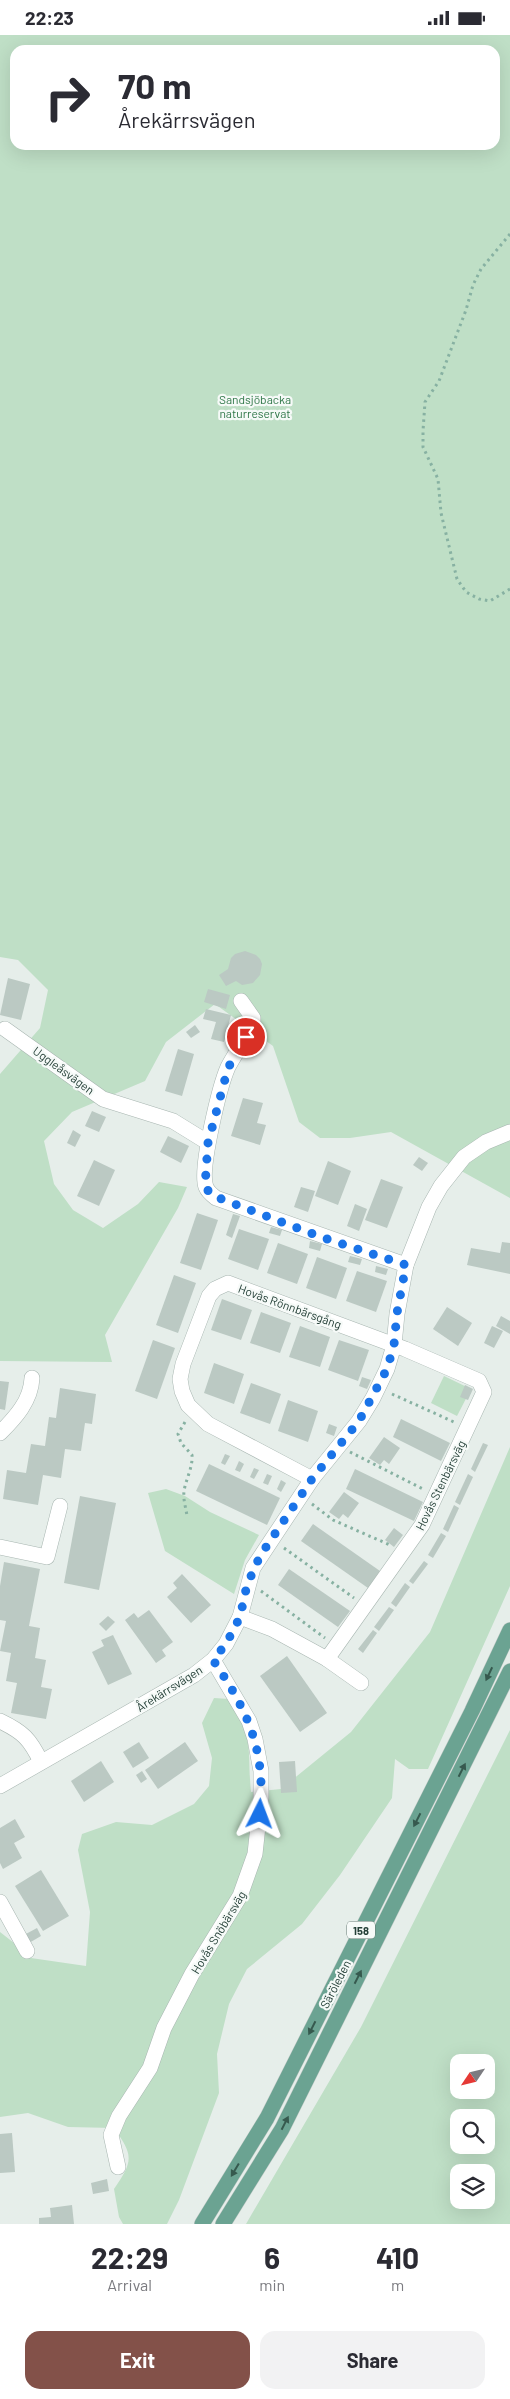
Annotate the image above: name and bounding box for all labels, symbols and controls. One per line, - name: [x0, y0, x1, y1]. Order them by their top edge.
- text: 22:23: [25, 6, 74, 29]
- text: 70 m: [118, 64, 192, 106]
- icon: right: [35, 65, 100, 130]
- text: Årekärrsvägen: [118, 106, 256, 132]
- park label: Sandsjöbacka naturreservat: [219, 392, 291, 420]
- pin: [225, 1016, 267, 1058]
- icon: arrive: [232, 1023, 260, 1051]
- street label: Uggleåsvägen: [31, 1043, 97, 1097]
- street label: Hovås Rönnbärsgång: [236, 1281, 344, 1331]
- street label: Hovås Stenbärsväg: [412, 1438, 468, 1532]
- street label: Årekärrsvägen: [133, 1662, 205, 1714]
- one-way arrow: [485, 1667, 493, 1681]
- one-way arrow: [458, 1762, 466, 1777]
- position arrow: [233, 1787, 285, 1839]
- one-way arrow: [413, 1813, 421, 1827]
- street label: Hovås Snöbärsväg: [188, 1888, 248, 1976]
- road number: 158: [347, 1921, 375, 1939]
- street label: Säröleden: [317, 1957, 353, 2011]
- one-way arrow: [354, 1970, 362, 1985]
- one-way arrow: [308, 2020, 316, 2035]
- north arrow: [450, 2054, 495, 2099]
- map controls: [450, 2054, 495, 2209]
- button: search: [450, 2109, 495, 2154]
- one-way arrow: [281, 2115, 289, 2130]
- one-way arrow: [230, 2164, 239, 2177]
- button: layers: [450, 2164, 495, 2209]
- text: 22:29: [91, 2239, 168, 2275]
- text: 6: [264, 2239, 280, 2275]
- text: 410: [376, 2239, 419, 2275]
- text: Arrival: [107, 2275, 152, 2294]
- text: min: [259, 2275, 285, 2294]
- text: m: [391, 2275, 404, 2294]
- button: Exit: [25, 2331, 250, 2389]
- button: Share: [260, 2331, 485, 2389]

